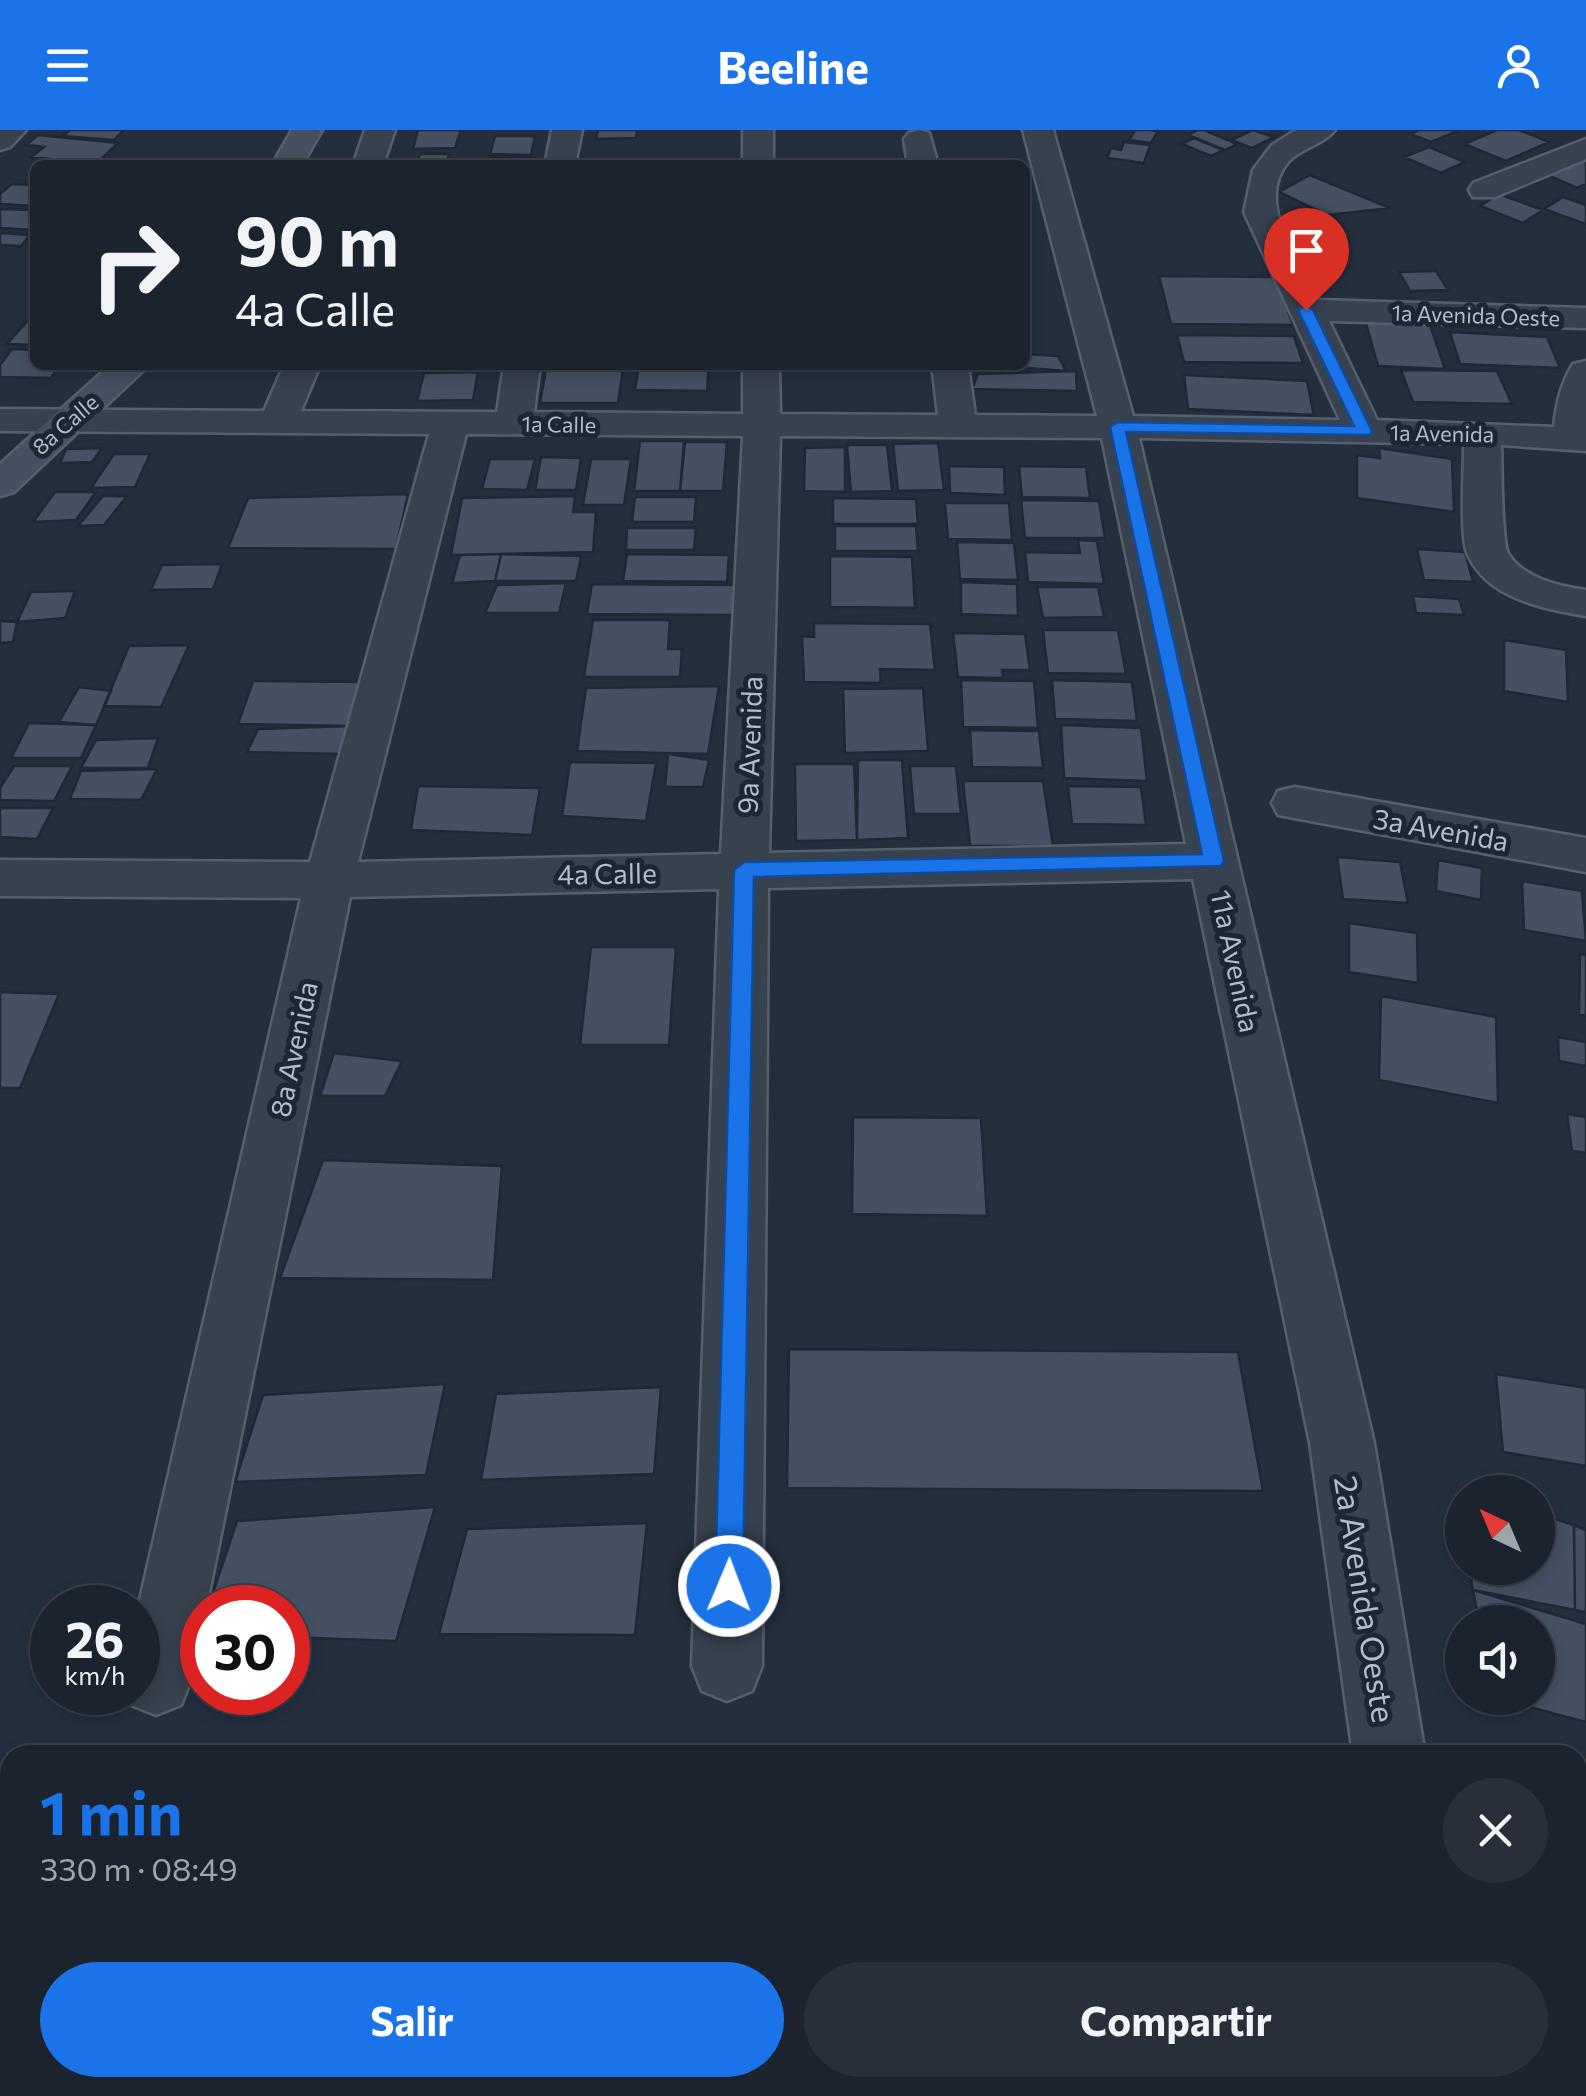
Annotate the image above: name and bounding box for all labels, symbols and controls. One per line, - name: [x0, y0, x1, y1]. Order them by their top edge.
- icon: menu: [40, 38, 95, 93]
- text: Beeline: [717, 38, 869, 93]
- icon: person: [1491, 38, 1546, 93]
- text: 90 m: [235, 195, 399, 280]
- icon: right: [70, 200, 200, 330]
- pin: [1264, 208, 1349, 311]
- icon: arrive: [1279, 223, 1334, 278]
- text: 4a Calle: [235, 280, 395, 335]
- street label: 1a Avenida Oeste: [1391, 299, 1561, 331]
- street label: 8a Calle: [27, 388, 103, 460]
- street label: 1a Calle: [522, 410, 596, 438]
- street label: 1a Avenida: [1390, 419, 1494, 447]
- street label: 9a Avenida: [730, 675, 768, 815]
- street label: 3a Avenida: [1371, 800, 1511, 858]
- street label: 4a Calle: [557, 855, 657, 891]
- street label: 11a Avenida: [1204, 887, 1268, 1035]
- street label: 8a Avenida: [262, 978, 324, 1120]
- street label: 2a Avenida Oeste: [1327, 1473, 1405, 1725]
- north arrow: [1445, 1475, 1555, 1585]
- map controls: [1445, 1475, 1555, 1715]
- position arrow: [677, 1534, 781, 1638]
- speed limit sign: 30: [180, 1585, 310, 1715]
- button: sound: [1445, 1605, 1555, 1715]
- text: 26: [65, 1607, 124, 1668]
- text: km/h: [65, 1660, 125, 1690]
- text: 1 min: [40, 1774, 182, 1847]
- button: close: [1443, 1778, 1548, 1883]
- text: 330 m · 08:49: [40, 1848, 238, 1888]
- button: Salir: [40, 1962, 784, 2077]
- button: Compartir: [804, 1962, 1548, 2077]

